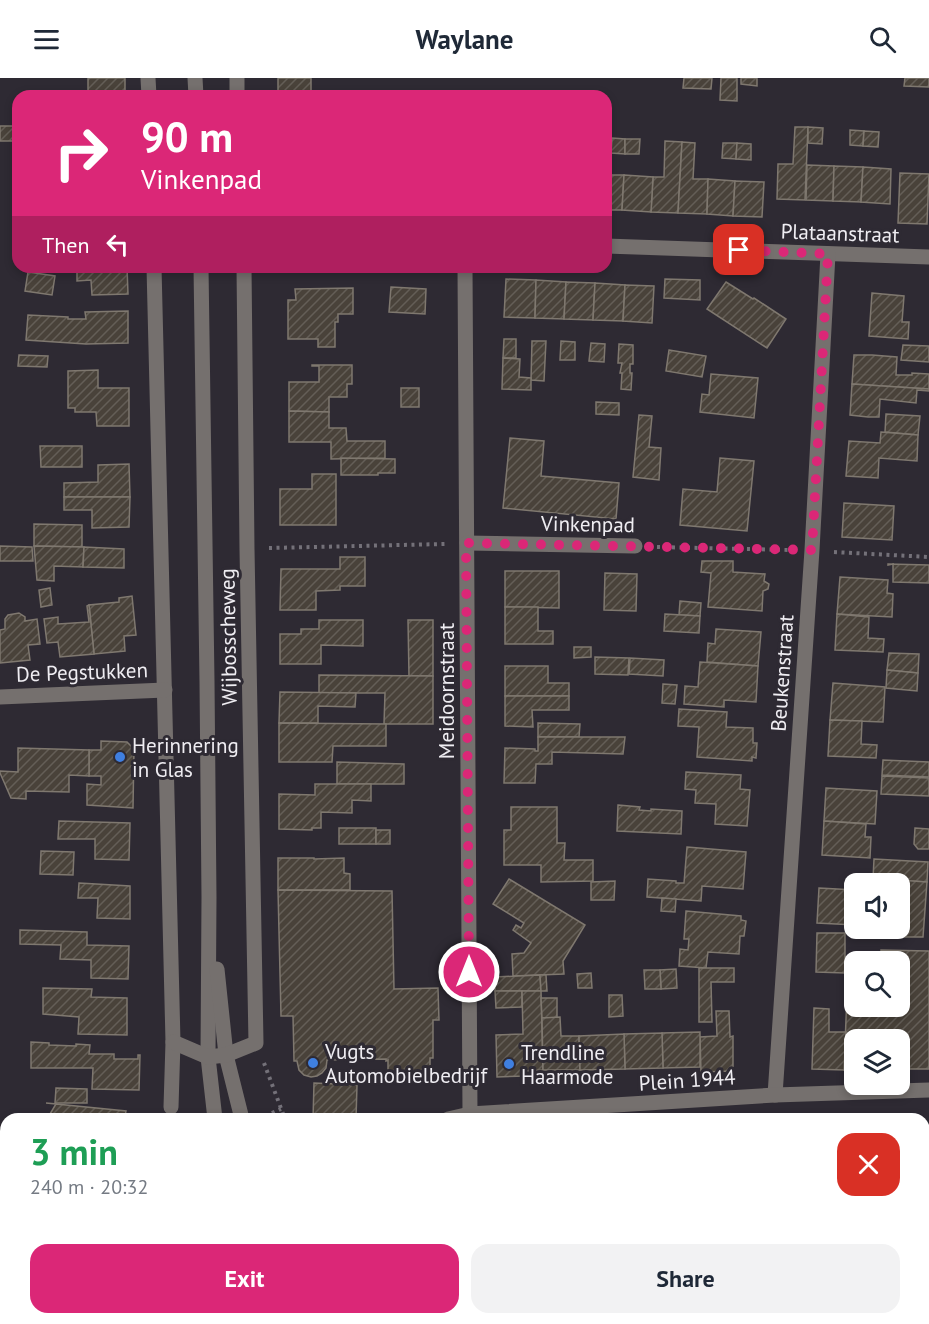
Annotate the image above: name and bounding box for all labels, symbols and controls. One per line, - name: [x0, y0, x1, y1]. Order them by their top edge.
- text: Waylane: [415, 22, 514, 56]
- icon: menu: [30, 23, 63, 56]
- icon: search: [866, 23, 899, 56]
- text: 90 m: [141, 109, 233, 164]
- icon: right: [42, 114, 120, 192]
- text: Vinkenpad: [141, 162, 262, 196]
- street label: Plataanstraat: [780, 217, 900, 249]
- pin: [713, 224, 764, 275]
- icon: left: [101, 228, 134, 261]
- text: Then: [42, 231, 89, 259]
- icon: arrive: [722, 233, 755, 266]
- street label: Vinkenpad: [540, 510, 635, 538]
- street label: Wijbosscheweg: [213, 568, 243, 706]
- street label: Beukenstraat: [764, 614, 800, 732]
- street label: Meidoornstraat: [433, 623, 460, 759]
- street label: De Pegstukken: [16, 656, 148, 688]
- place label: Herinnering in Glas: [132, 732, 239, 783]
- marker: Herinnering in Glas: [113, 750, 127, 764]
- map controls: [844, 873, 910, 1095]
- button: sound: [844, 873, 910, 939]
- position arrow: [437, 940, 501, 1004]
- button: search: [844, 951, 910, 1017]
- button: layers: [844, 1029, 910, 1095]
- place label: Vugts Automobielbedrijf: [324, 1038, 489, 1089]
- place label: Trendline Haarmode: [521, 1039, 613, 1090]
- marker: Vugts Automobielbedrijf: [306, 1056, 320, 1070]
- marker: Trendline Haarmode: [502, 1057, 516, 1071]
- street label: Plein 1944: [638, 1063, 736, 1097]
- text: 3 min: [30, 1128, 118, 1175]
- button: close: [837, 1133, 900, 1196]
- text: 240 m · 20:32: [30, 1174, 148, 1200]
- button: Exit: [30, 1244, 459, 1313]
- button: Share: [471, 1244, 900, 1313]

